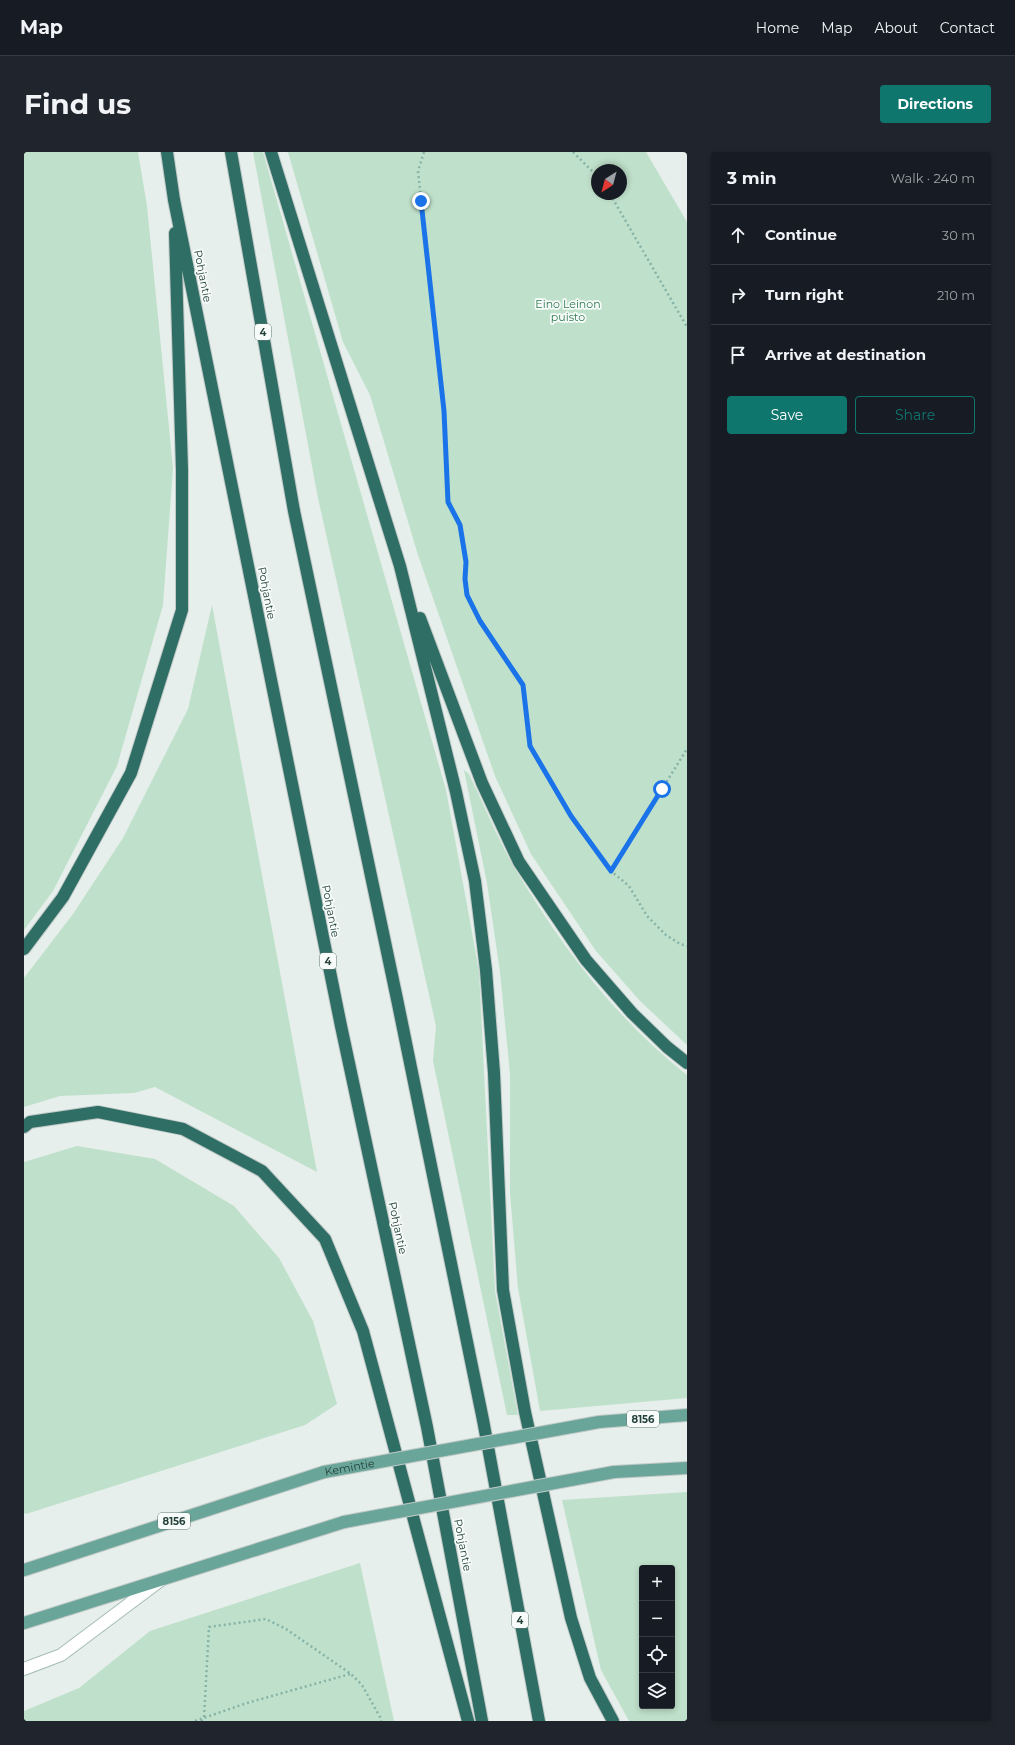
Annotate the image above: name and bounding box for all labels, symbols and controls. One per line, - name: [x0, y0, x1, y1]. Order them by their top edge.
- text: Map: [20, 16, 63, 39]
- text: Home: [756, 19, 799, 37]
- text: Map: [821, 19, 852, 37]
- text: About: [874, 19, 918, 37]
- text: Contact: [940, 19, 995, 37]
- button: Directions: [880, 85, 991, 123]
- text: Find us: [24, 87, 131, 121]
- north arrow: [591, 164, 627, 200]
- text: 3 min: [727, 168, 777, 188]
- text: Walk · 240 m: [891, 170, 975, 186]
- route end: [412, 192, 430, 210]
- icon: ahead: [727, 224, 749, 246]
- text: Continue: [765, 225, 837, 244]
- text: 30 m: [942, 227, 975, 243]
- street label: Pohjantie: [191, 249, 215, 304]
- icon: right: [727, 284, 749, 306]
- text: Turn right: [765, 285, 844, 304]
- text: 210 m: [937, 287, 975, 303]
- park label: Eino Leinon puisto: [535, 297, 601, 324]
- road number: 4: [255, 324, 271, 340]
- icon: arrive: [727, 344, 749, 366]
- text: Arrive at destination: [765, 345, 926, 364]
- button: Save: [727, 396, 847, 434]
- button: Share: [855, 396, 975, 434]
- street label: Pohjantie: [255, 566, 279, 621]
- route start: [653, 780, 671, 798]
- street label: Pohjantie: [319, 884, 343, 939]
- road number: 4: [320, 953, 336, 969]
- street label: Pohjantie: [386, 1201, 410, 1256]
- road number: 8156: [627, 1411, 659, 1427]
- street label: Kemintie: [324, 1456, 376, 1479]
- road number: 8156: [158, 1513, 190, 1529]
- street label: Pohjantie: [451, 1518, 475, 1573]
- map controls: [639, 1565, 675, 1709]
- button: +: [639, 1565, 675, 1601]
- button: −: [639, 1601, 675, 1637]
- road number: 4: [512, 1612, 528, 1628]
- button: locate: [639, 1637, 675, 1673]
- button: layers: [639, 1673, 675, 1709]

